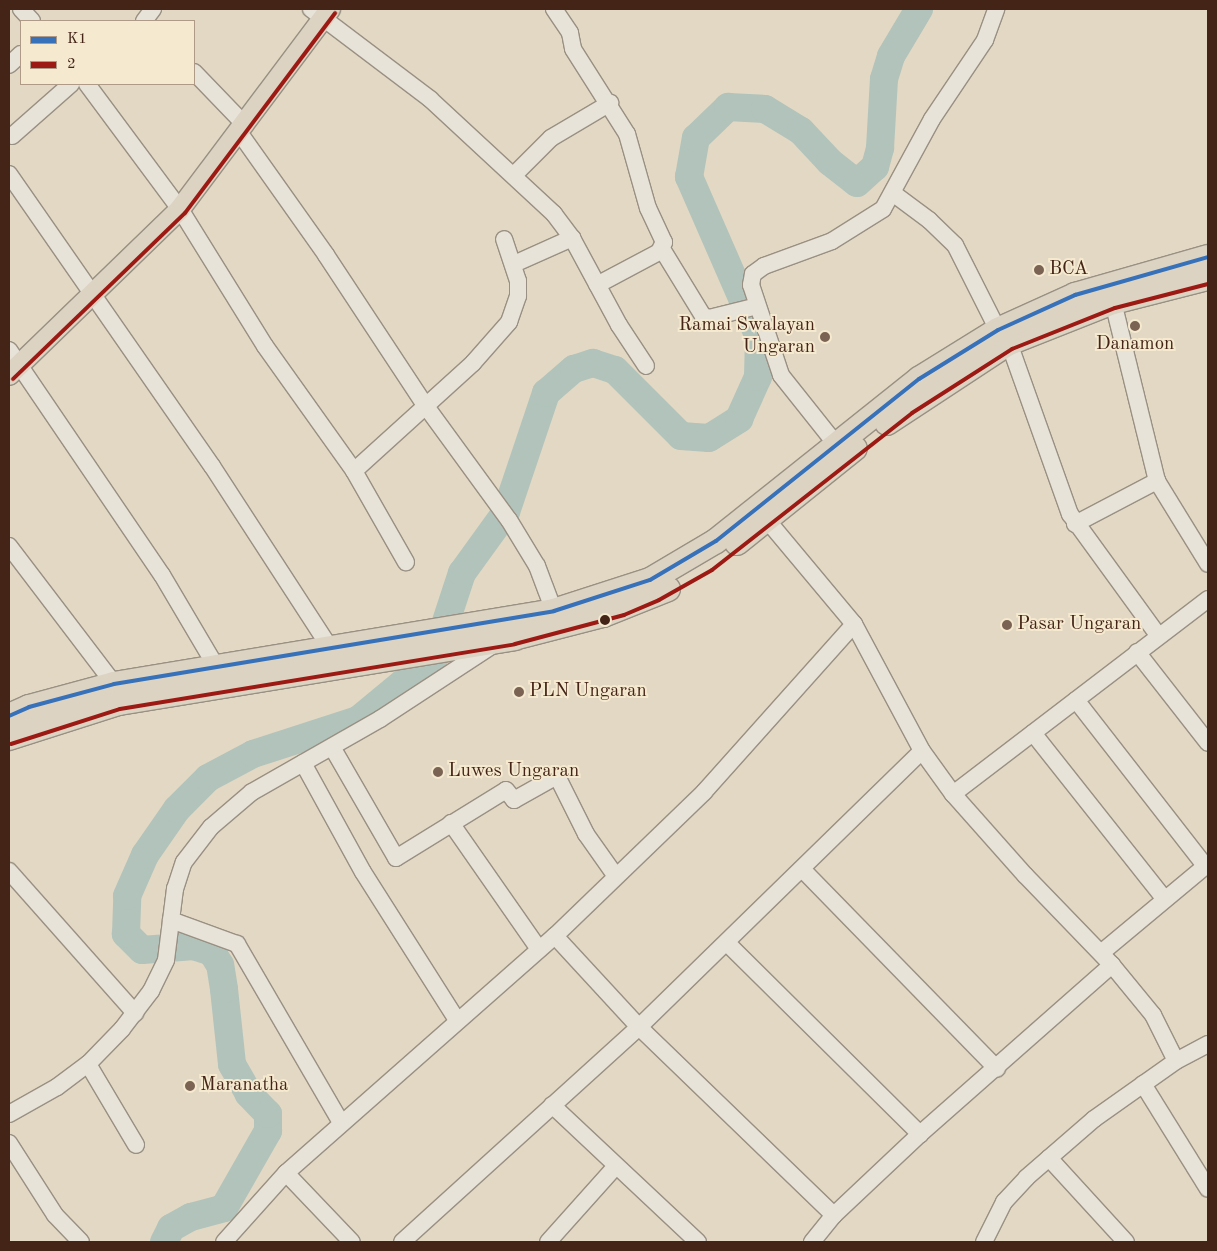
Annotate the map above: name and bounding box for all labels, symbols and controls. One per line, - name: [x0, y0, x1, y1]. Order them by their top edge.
- legend: [20, 20, 195, 85]
- text: K1: [67, 32, 87, 47]
- text: 2: [67, 57, 76, 72]
- place label: BCA: [1049, 259, 1088, 281]
- marker: BCA: [1033, 264, 1045, 276]
- place label: Ramai Swalayan Ungaran: [678, 315, 815, 359]
- marker: Danamon: [1129, 320, 1141, 332]
- marker: Ramai Swalayan Ungaran: [819, 331, 831, 343]
- place label: Danamon: [1096, 334, 1174, 356]
- place label: Pasar Ungaran: [1017, 614, 1141, 636]
- unlabelled marker: [600, 615, 610, 625]
- marker: Pasar Ungaran: [1001, 619, 1013, 631]
- place label: PLN Ungaran: [529, 681, 647, 703]
- marker: PLN Ungaran: [513, 686, 525, 698]
- place label: Luwes Ungaran: [448, 761, 579, 783]
- marker: Luwes Ungaran: [432, 766, 444, 778]
- place label: Maranatha: [200, 1075, 289, 1097]
- marker: Maranatha: [184, 1080, 196, 1092]

